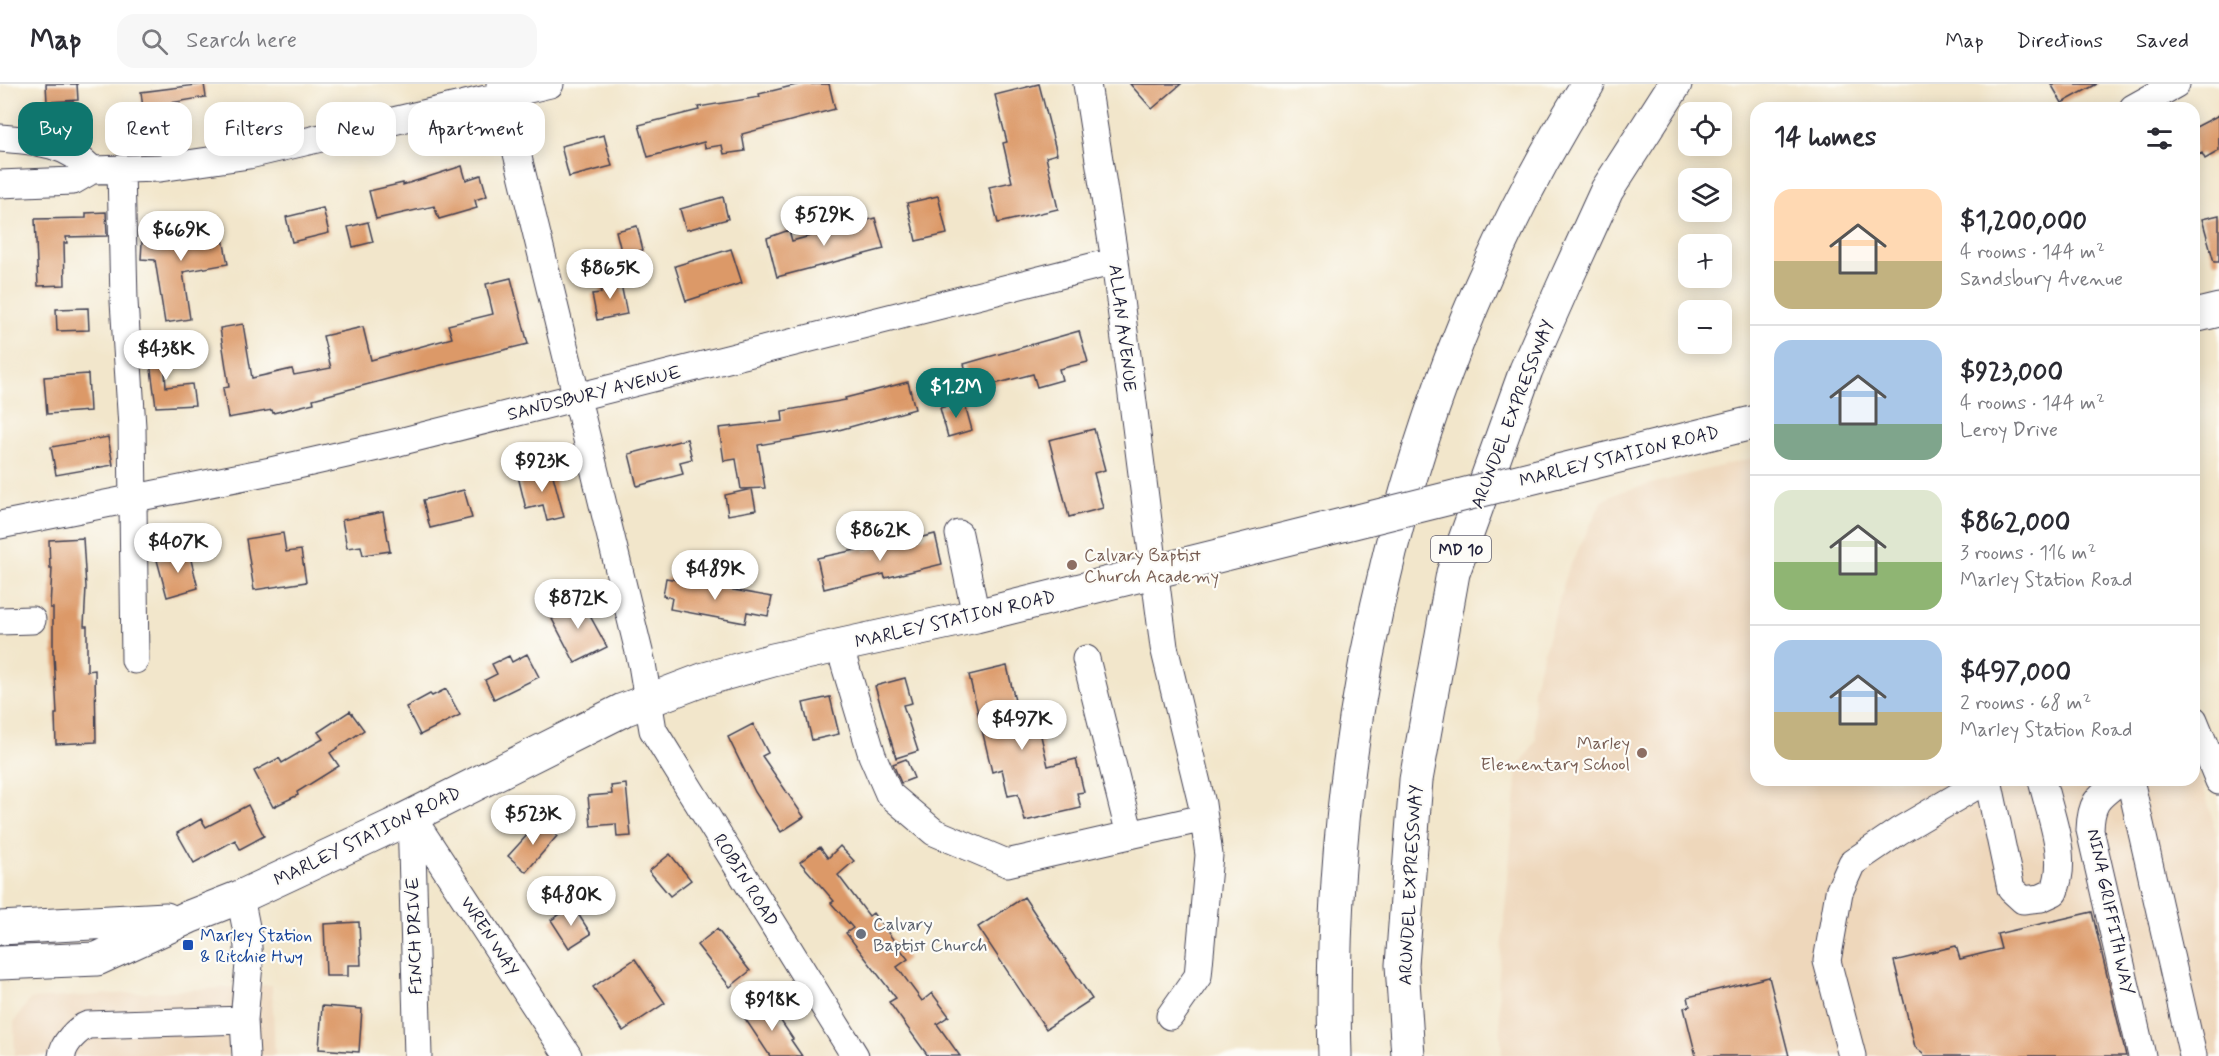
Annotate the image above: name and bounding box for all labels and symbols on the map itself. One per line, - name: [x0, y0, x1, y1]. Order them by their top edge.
- pin: $529K: [782, 196, 866, 247]
- pin: $669K: [139, 211, 223, 262]
- pin: $865K: [568, 249, 652, 300]
- street label: ALLAN AVENUE: [1102, 263, 1142, 393]
- street label: ARUNDEL EXPRESSWAY: [1466, 316, 1560, 512]
- pin: $438K: [124, 330, 208, 381]
- street label: SANDSBURY AVENUE: [505, 361, 684, 427]
- pin: $1.2M: [914, 368, 998, 419]
- street label: MARLEY STATION ROAD: [1517, 421, 1722, 493]
- pin: $923K: [500, 442, 584, 493]
- pin: $862K: [838, 511, 922, 562]
- pin: $407K: [136, 523, 220, 574]
- road number: MD 10: [1431, 536, 1491, 562]
- place label: Calvary Baptist Church Academy: [1084, 544, 1219, 589]
- pin: $489K: [673, 550, 757, 601]
- marker: Calvary Baptist Church Academy: [1065, 558, 1079, 572]
- pin: $872K: [536, 579, 620, 630]
- street label: MARLEY STATION ROAD: [853, 585, 1058, 655]
- pin: $497K: [980, 700, 1064, 751]
- place label: Marley Elementary School: [1480, 732, 1630, 777]
- marker: Marley Elementary School: [1635, 746, 1649, 760]
- street label: MARLEY STATION ROAD: [270, 781, 465, 893]
- street label: ARUNDEL EXPRESSWAY: [1394, 784, 1428, 986]
- pin: $523K: [491, 795, 575, 846]
- street label: NINA GRIFFITH WAY: [2081, 827, 2139, 998]
- street label: ROBIN ROAD: [707, 829, 783, 932]
- pin: $480K: [529, 876, 613, 927]
- street label: FINCH DRIVE: [401, 877, 429, 995]
- street label: WREN WAY: [454, 892, 524, 981]
- place label: Calvary Baptist Church: [873, 913, 987, 958]
- place label: Marley Station & Ritchie Hwy: [200, 924, 312, 969]
- marker: Calvary Baptist Church: [854, 927, 868, 941]
- marker: Marley Station & Ritchie Hwy: [181, 938, 195, 952]
- pin: $918K: [730, 981, 814, 1032]

